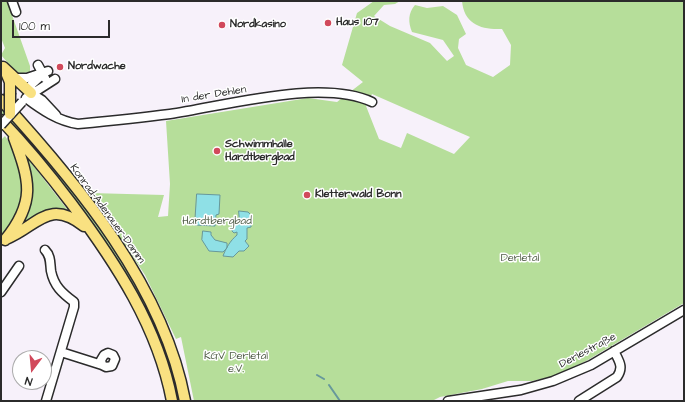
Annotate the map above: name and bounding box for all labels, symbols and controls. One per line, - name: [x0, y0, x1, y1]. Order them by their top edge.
- scale bar: [14, 12, 112, 38]
- place label: Haus 107: [336, 16, 379, 30]
- text: 100 m: [19, 18, 50, 35]
- place label: Nordkasino: [230, 18, 286, 32]
- marker: Haus 107: [323, 18, 333, 28]
- marker: Nordkasino: [217, 20, 227, 30]
- place label: Nordwache: [68, 60, 126, 74]
- marker: Nordwache: [55, 62, 65, 72]
- street label: In der Dehlen: [181, 83, 247, 107]
- place label: Schwimmhalle Hardtbergbad: [225, 138, 295, 164]
- marker: Schwimmhalle Hardtbergbad: [212, 146, 222, 156]
- street label: Konrad-Adenauer-Damm: [66, 162, 148, 266]
- place label: Kletterwald Bonn: [315, 188, 402, 202]
- marker: Kletterwald Bonn: [302, 190, 312, 200]
- park label: Hardtbergbad: [182, 215, 252, 229]
- park label: Derletal: [501, 252, 539, 266]
- street label: Derlestraße: [557, 331, 619, 371]
- north arrow: [12, 350, 52, 390]
- park label: KGV Derletal e.V.: [204, 350, 268, 376]
- text: N: [23, 373, 34, 389]

